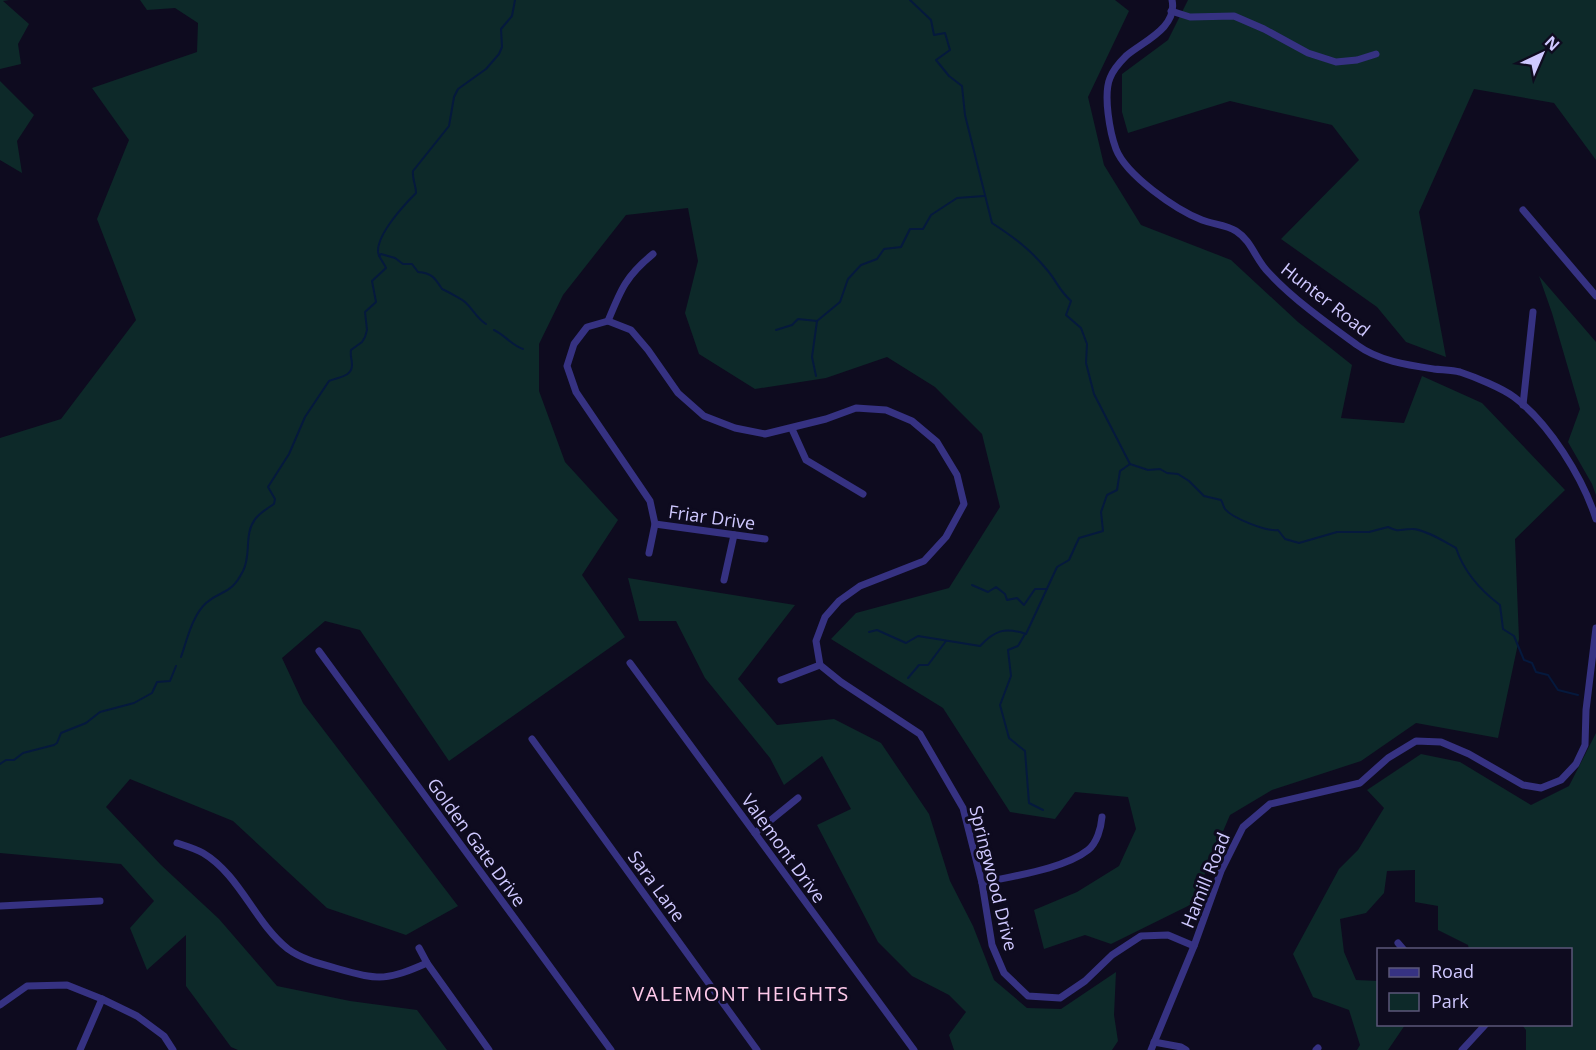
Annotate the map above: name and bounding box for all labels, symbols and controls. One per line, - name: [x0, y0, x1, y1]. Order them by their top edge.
- north arrow: [1512, 24, 1572, 84]
- text: N: [1540, 31, 1565, 56]
- street label: Hunter Road: [1277, 257, 1375, 341]
- street label: Friar Drive: [667, 499, 757, 535]
- street label: Golden Gate Drive: [422, 773, 532, 911]
- street label: Valemont Drive: [736, 789, 832, 907]
- street label: Springwood Drive: [964, 803, 1024, 953]
- street label: Hamill Road: [1175, 829, 1235, 931]
- street label: Sara Lane: [623, 846, 691, 926]
- legend: [1377, 948, 1572, 1026]
- text: Road: [1431, 959, 1474, 983]
- district label: VALEMONT HEIGHTS: [632, 980, 850, 1007]
- text: Park: [1431, 989, 1469, 1013]

